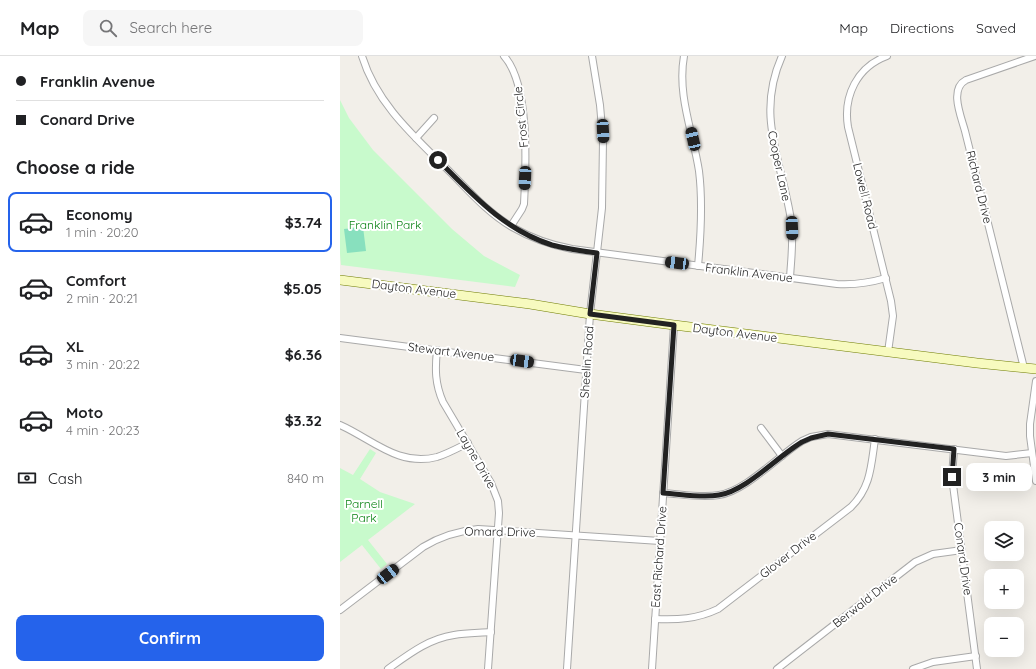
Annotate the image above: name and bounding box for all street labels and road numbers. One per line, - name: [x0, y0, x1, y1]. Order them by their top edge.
- street label: Frost Circle: [510, 85, 531, 149]
- street label: Cooper Lane: [765, 129, 794, 203]
- street label: Richard Drive: [963, 149, 996, 225]
- street label: Lowell Road: [850, 161, 881, 231]
- street label: Franklin Avenue: [704, 260, 794, 285]
- street label: Dayton Avenue: [371, 276, 457, 301]
- street label: Dayton Avenue: [692, 320, 778, 345]
- street label: Sheelin Road: [576, 325, 597, 399]
- street label: Stewart Avenue: [407, 339, 495, 364]
- street label: Layne Drive: [453, 426, 500, 491]
- street label: East Richard Drive: [647, 505, 670, 608]
- street label: Conard Drive: [951, 522, 976, 596]
- street label: Omard Drive: [464, 523, 536, 540]
- street label: Glover Drive: [756, 528, 819, 581]
- street label: Berwald Drive: [829, 570, 900, 631]

